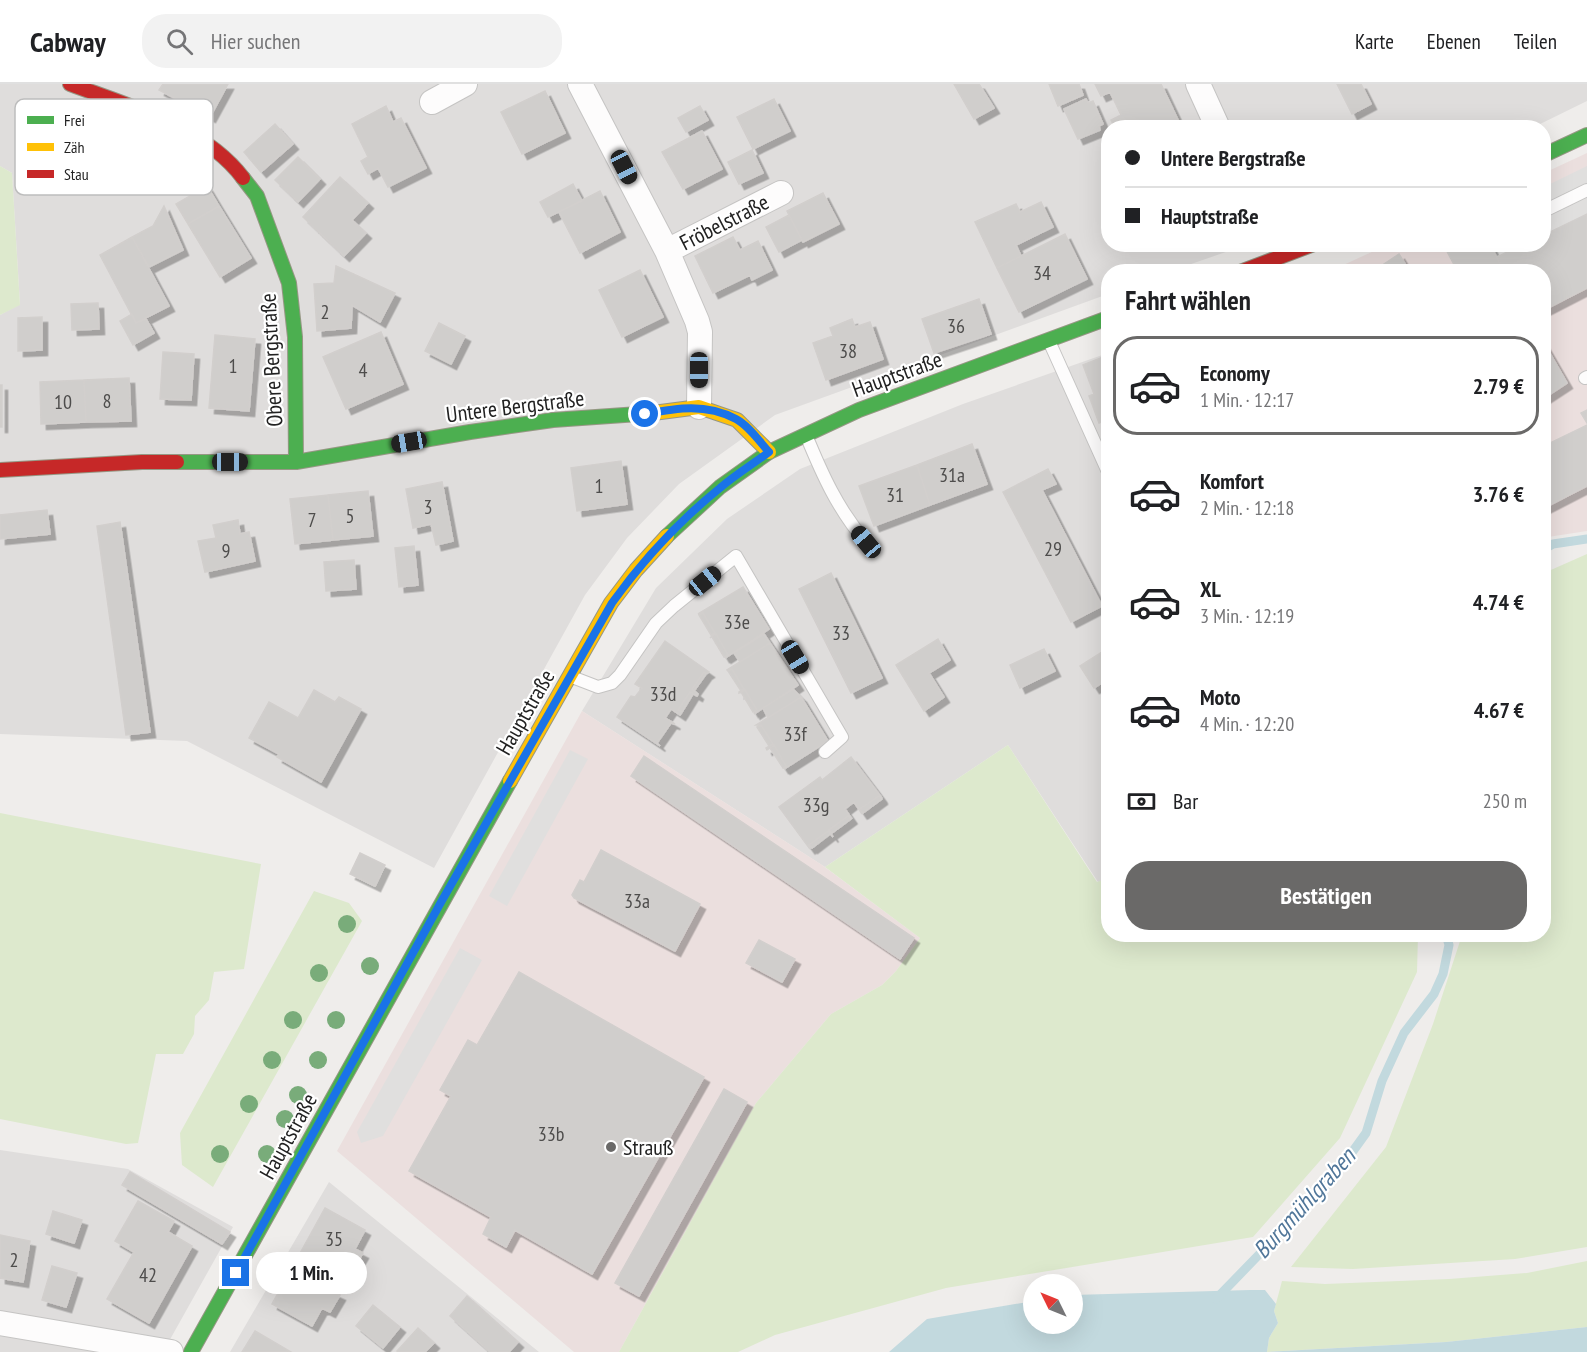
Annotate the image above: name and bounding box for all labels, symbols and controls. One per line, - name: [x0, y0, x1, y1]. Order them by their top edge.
- search box: [142, 14, 562, 68]
- text: Cabway: [30, 23, 106, 60]
- icon: search: [163, 25, 196, 58]
- text: Hier suchen: [211, 27, 300, 55]
- text: Karte: [1355, 28, 1394, 55]
- text: Ebenen: [1427, 28, 1481, 55]
- text: Teilen: [1514, 28, 1557, 55]
- legend: [15, 99, 213, 195]
- text: Frei: [64, 110, 85, 130]
- text: Zäh: [64, 137, 84, 157]
- text: Untere Bergstraße: [1161, 144, 1306, 172]
- car: [608, 147, 640, 187]
- text: Stau: [64, 164, 89, 184]
- street label: Fröbelstraße: [675, 188, 773, 256]
- text: Hauptstraße: [1161, 202, 1259, 230]
- house number: 34: [1033, 260, 1051, 286]
- text: Fahrt wählen: [1125, 283, 1251, 317]
- street label: Obere Bergstraße: [254, 293, 288, 427]
- house number: 2: [321, 299, 330, 325]
- house number: 36: [947, 313, 965, 339]
- house number: 38: [839, 338, 857, 364]
- street label: Hauptstraße: [848, 345, 946, 403]
- car: [690, 352, 708, 388]
- house number: 1: [229, 353, 238, 379]
- house number: 4: [359, 357, 368, 383]
- icon: car: [1128, 359, 1182, 413]
- text: Economy: [1200, 359, 1270, 387]
- text: 2.79 €: [1473, 372, 1524, 400]
- street label: Untere Bergstraße: [444, 384, 586, 428]
- text: 1 Min. · 12:17: [1200, 387, 1294, 413]
- house number: 8: [103, 388, 112, 414]
- house number: 10: [54, 389, 72, 415]
- route start: [631, 400, 658, 427]
- car: [390, 430, 428, 454]
- car: [212, 453, 248, 471]
- house number: 31a: [939, 462, 965, 488]
- icon: car: [1128, 467, 1182, 521]
- text: Komfort: [1200, 467, 1264, 495]
- house number: 1: [595, 473, 604, 499]
- text: 3.76 €: [1473, 480, 1524, 508]
- house number: 31: [886, 482, 904, 508]
- house number: 3: [424, 494, 433, 520]
- text: 2 Min. · 12:18: [1200, 495, 1294, 521]
- house number: 5: [346, 503, 355, 529]
- house number: 7: [308, 507, 317, 533]
- car: [848, 522, 884, 562]
- house number: 29: [1044, 536, 1062, 562]
- house number: 9: [222, 538, 231, 564]
- car: [685, 563, 725, 599]
- icon: car: [1128, 575, 1182, 629]
- text: XL: [1200, 575, 1221, 603]
- text: 4.74 €: [1473, 588, 1524, 616]
- text: 3 Min. · 12:19: [1200, 603, 1294, 629]
- house number: 33e: [724, 609, 750, 635]
- house number: 33: [832, 620, 850, 646]
- car: [778, 637, 812, 677]
- street label: Hauptstraße: [489, 664, 561, 760]
- house number: 33d: [650, 681, 676, 707]
- icon: car: [1128, 683, 1182, 737]
- text: Moto: [1200, 683, 1241, 711]
- text: 4.67 €: [1474, 696, 1524, 724]
- text: 4 Min. · 12:20: [1200, 711, 1294, 737]
- house number: 33f: [783, 721, 807, 747]
- icon: cash: [1125, 785, 1158, 818]
- text: Bar: [1173, 787, 1198, 815]
- text: 250 m: [1483, 788, 1527, 814]
- house number: 33g: [803, 792, 829, 818]
- button: Bestätigen: [1125, 861, 1527, 930]
- house number: 33a: [624, 888, 650, 914]
- street label: Hauptstraße: [253, 1088, 323, 1184]
- house number: 33b: [538, 1121, 564, 1147]
- place label: Strauß: [623, 1133, 674, 1161]
- marker: Strauß: [604, 1140, 618, 1154]
- water label: Burgmühlgraben: [1246, 1140, 1363, 1265]
- house number: 35: [325, 1226, 343, 1252]
- house number: 2: [10, 1247, 19, 1273]
- callout: 1 Min.: [257, 1252, 368, 1294]
- route end: [222, 1259, 249, 1286]
- text: 1 Min.: [289, 1260, 334, 1286]
- house number: 42: [139, 1262, 157, 1288]
- north arrow: [1023, 1274, 1083, 1334]
- map controls: [1023, 1274, 1083, 1334]

